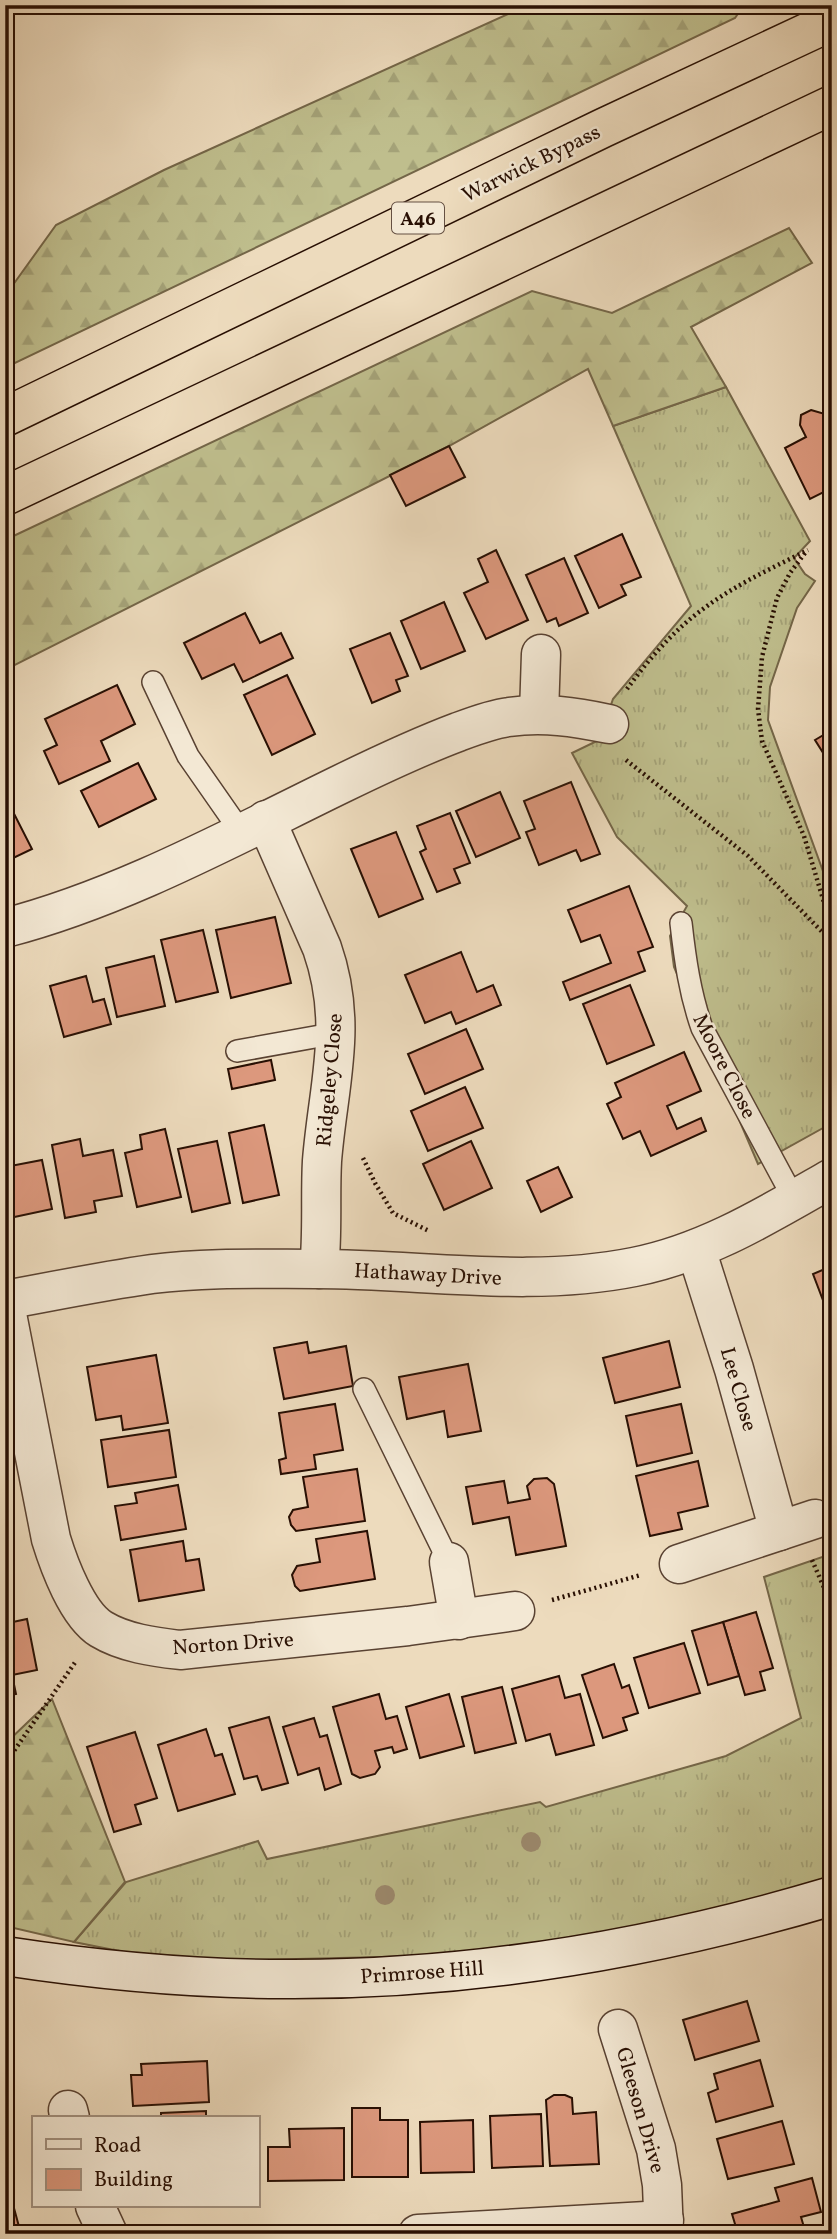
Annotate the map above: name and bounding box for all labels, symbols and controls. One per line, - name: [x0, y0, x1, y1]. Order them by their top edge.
- street label: Warwick Bypass: [458, 118, 606, 210]
- road number: A46: [392, 202, 444, 233]
- street label: Moore Close: [685, 1009, 763, 1124]
- street label: Ridgeley Close: [310, 1012, 351, 1148]
- street label: Hathaway Drive: [353, 1257, 503, 1294]
- street label: Lee Close: [712, 1344, 763, 1435]
- street label: Norton Drive: [171, 1626, 295, 1663]
- street label: Primrose Hill: [359, 1955, 485, 1992]
- street label: Gleeson Drive: [608, 2044, 671, 2177]
- legend: [32, 2116, 259, 2208]
- text: Road: [94, 2132, 141, 2161]
- text: Building: [94, 2166, 173, 2195]

